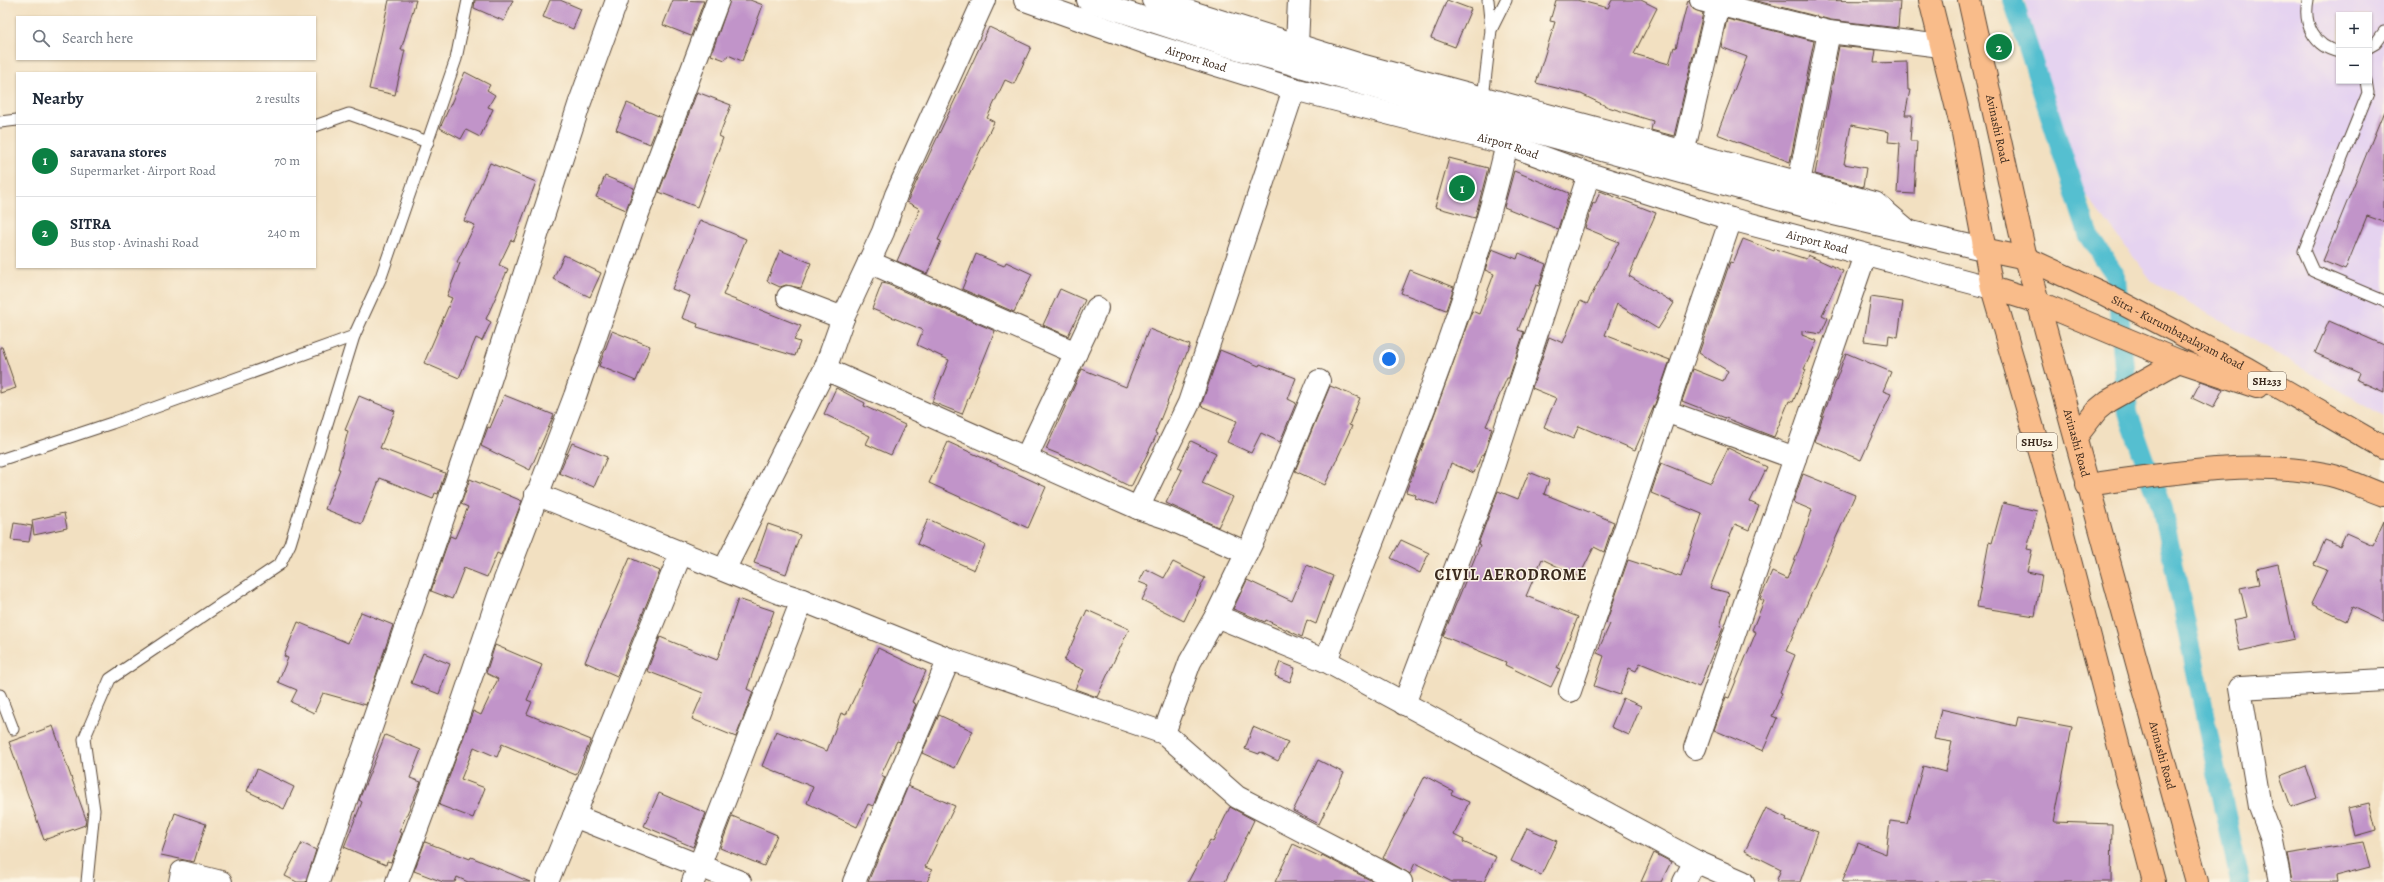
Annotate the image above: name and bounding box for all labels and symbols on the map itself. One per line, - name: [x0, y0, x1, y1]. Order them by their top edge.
- pin: 2: [1986, 32, 2012, 62]
- street label: Airport Road: [1163, 41, 1229, 76]
- street label: Avinashi Road: [1982, 92, 2013, 165]
- street label: Airport Road: [1475, 129, 1541, 163]
- pin: 1: [1449, 173, 1475, 203]
- street label: Airport Road: [1784, 226, 1850, 258]
- street label: Sitra - Kurumbapalayam Road: [2109, 291, 2247, 374]
- your location: [1379, 349, 1399, 369]
- road number: SH233: [2248, 372, 2286, 390]
- street label: Avinashi Road: [2059, 406, 2094, 479]
- road number: SHU52: [2017, 433, 2057, 451]
- district label: CIVIL AERODROME: [1434, 564, 1588, 586]
- street label: Avinashi Road: [2145, 719, 2179, 792]

